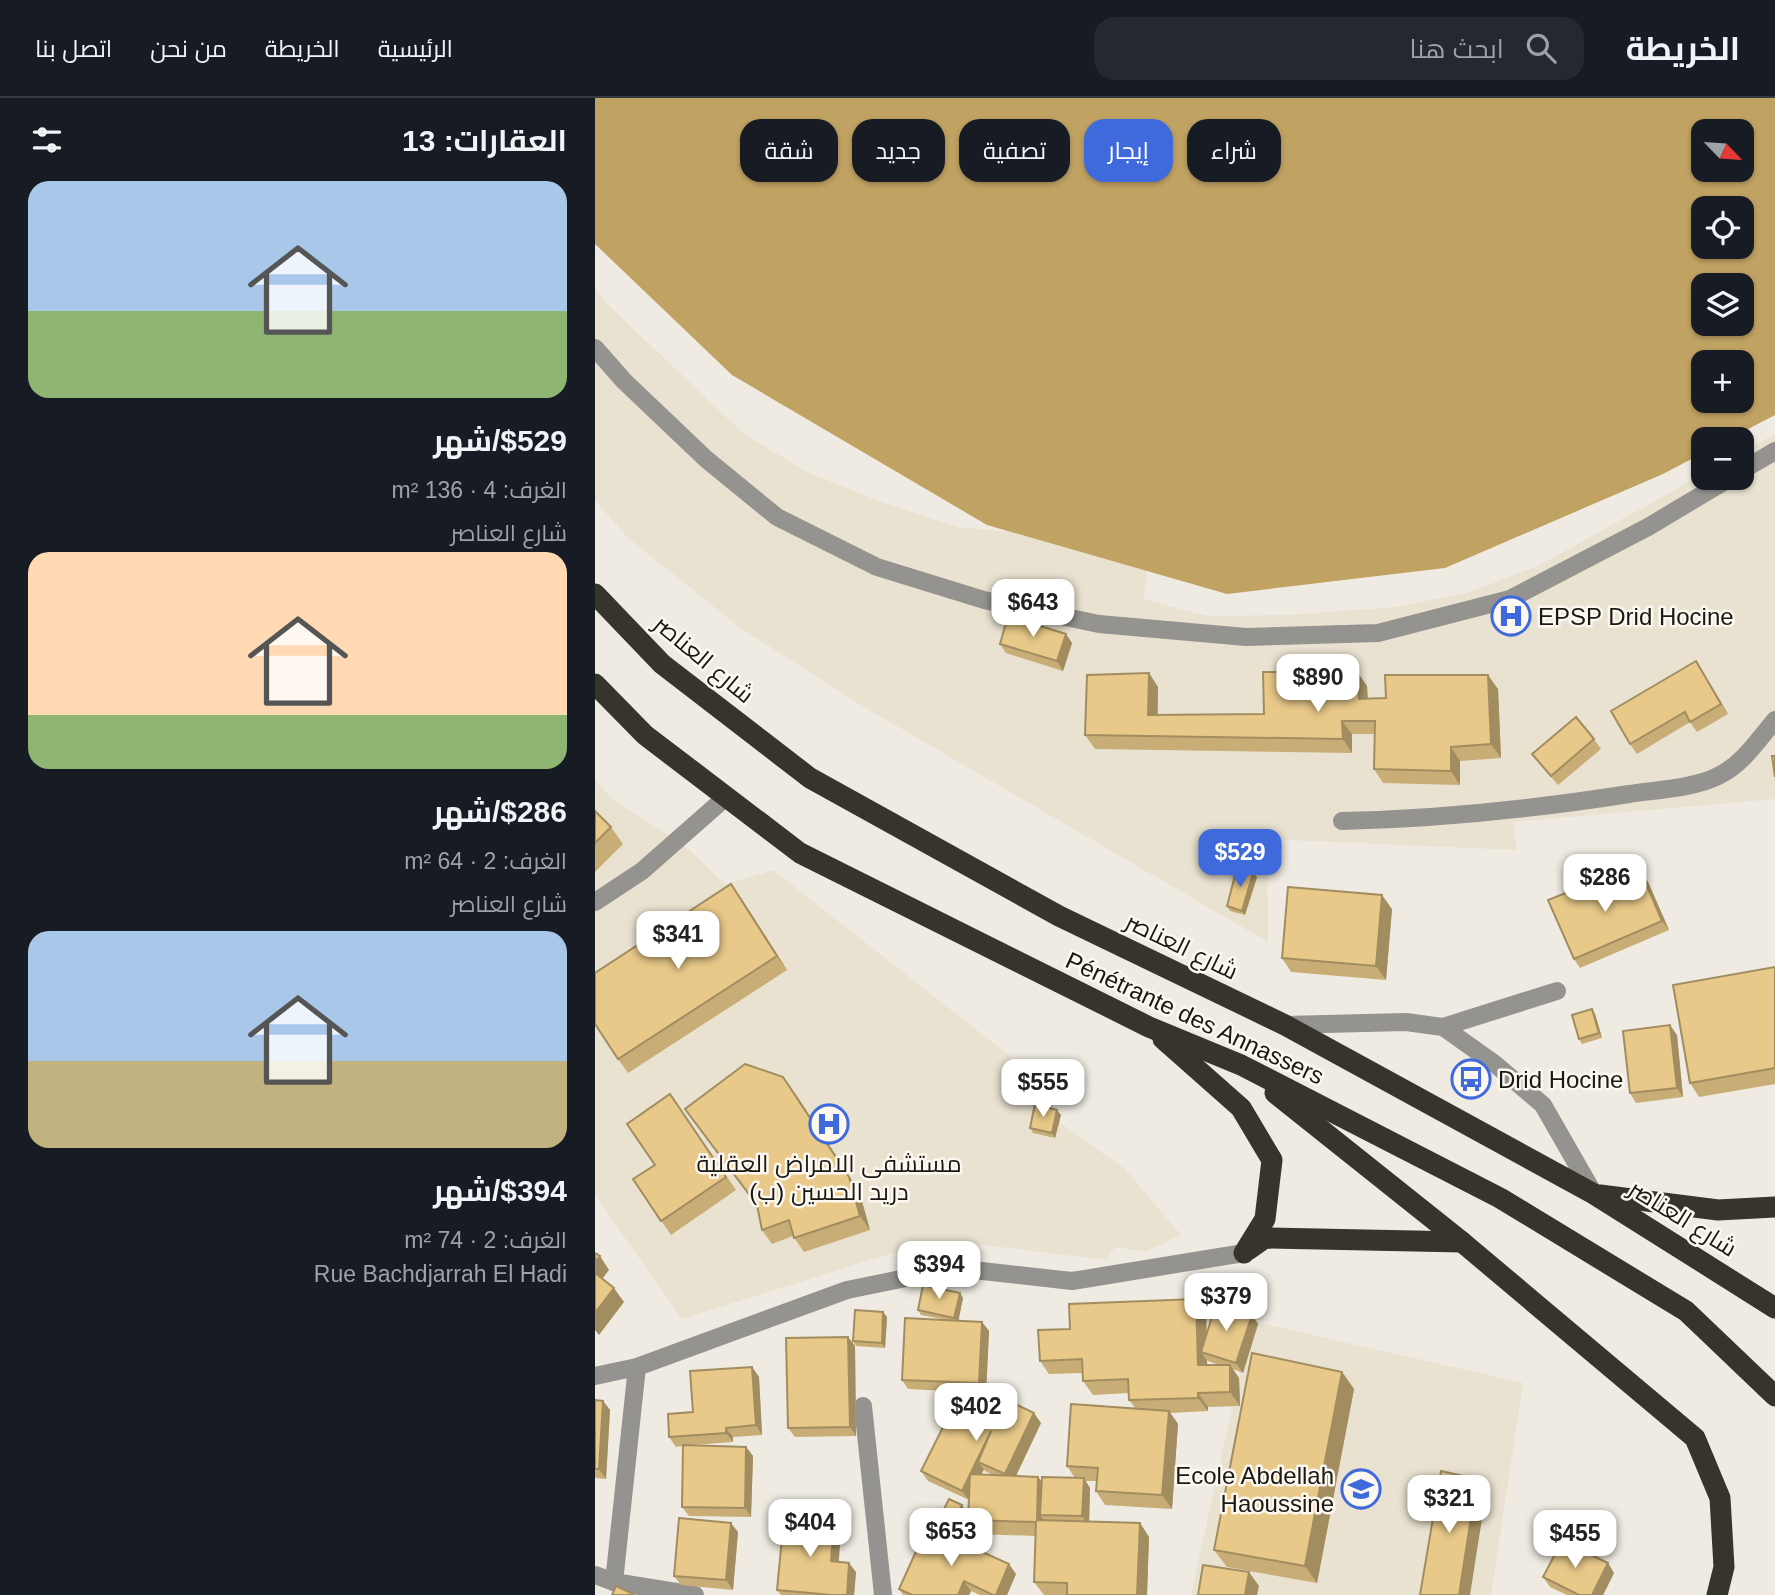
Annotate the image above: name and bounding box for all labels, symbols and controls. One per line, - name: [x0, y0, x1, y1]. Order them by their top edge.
- search box: [1094, 17, 1584, 80]
- icon: search: [1522, 29, 1560, 67]
- text: الخريطة: [1626, 30, 1740, 67]
- text: ابحث هنا: [1410, 34, 1504, 64]
- text: اتصل بنا: [35, 35, 112, 62]
- text: من نحن: [150, 35, 227, 62]
- text: الخريطة: [265, 35, 340, 62]
- text: الرئيسية: [378, 35, 453, 62]
- chip: شقة: [740, 119, 838, 182]
- chip: جديد: [852, 119, 945, 182]
- chip: تصفية: [959, 119, 1070, 182]
- chip: إيجار: [1084, 119, 1173, 182]
- chip: شراء: [1187, 119, 1281, 182]
- north arrow: [1691, 119, 1753, 182]
- map controls: [1691, 119, 1754, 490]
- icon: filters: [28, 121, 66, 159]
- text: العقارات: 13: [402, 124, 567, 157]
- button: locate: [1691, 196, 1754, 259]
- icon: home: [235, 227, 361, 353]
- button: layers: [1691, 273, 1754, 336]
- button: +: [1691, 350, 1754, 413]
- text: $529/شهر: [433, 424, 567, 457]
- button: −: [1691, 427, 1754, 490]
- text: الغرف: 4 · 136 m²: [392, 477, 567, 503]
- text: شارع العناصر: [450, 520, 567, 546]
- pin: $643: [992, 580, 1074, 639]
- text: $643: [1007, 589, 1059, 615]
- hospital icon: EPSP Drid Hocine: [1490, 595, 1532, 637]
- icon: home: [235, 598, 361, 724]
- place label: EPSP Drid Hocine: [1538, 603, 1734, 630]
- street label: شارع العناصر: [645, 608, 759, 711]
- pin: $890: [1277, 654, 1359, 714]
- text: $890: [1292, 664, 1344, 690]
- text: $286/شهر: [433, 795, 567, 828]
- pin: $529: [1199, 830, 1281, 889]
- text: $529: [1214, 839, 1266, 865]
- text: الغرف: 2 · 64 m²: [404, 848, 567, 874]
- pin: $286: [1564, 854, 1646, 914]
- text: $286: [1579, 864, 1631, 890]
- text: شارع العناصر: [450, 891, 567, 917]
- street label: شارع العناصر: [1118, 906, 1243, 988]
- pin: $341: [637, 912, 719, 971]
- text: $341: [652, 921, 704, 947]
- street label: Pénétrante des Annassers: [1062, 946, 1328, 1090]
- icon: home: [235, 977, 361, 1103]
- bus stop icon: Drid Hocine: [1450, 1058, 1492, 1100]
- pin: $555: [1002, 1060, 1084, 1119]
- place label: Drid Hocine: [1498, 1066, 1623, 1093]
- text: $555: [1017, 1069, 1069, 1095]
- hospital icon: مستشفى الامراض العقلية دريد الحسين (ب): [808, 1103, 850, 1145]
- place label: مستشفى الامراض العقلية دريد الحسين (ب): [696, 1150, 962, 1206]
- street label: شارع العناصر: [1621, 1173, 1742, 1264]
- text: $394/شهر: [433, 1174, 567, 1207]
- text: الغرف: 2 · 74 m²: [404, 1227, 567, 1253]
- pin: $394: [898, 1242, 980, 1301]
- text: $394: [913, 1251, 965, 1277]
- text: Rue Bachdjarrah El Hadi: [314, 1261, 567, 1287]
- pin: $379: [1185, 1274, 1267, 1333]
- text: $379: [1200, 1283, 1252, 1309]
- pin: $402: [935, 1384, 1017, 1443]
- text: $402: [950, 1393, 1002, 1419]
- place label: Ecole Abdellah Haoussine: [1175, 1462, 1334, 1517]
- school or university icon: Ecole Abdellah Haoussine: [1340, 1468, 1382, 1510]
- pin: $321: [1408, 1476, 1490, 1535]
- text: $321: [1423, 1485, 1475, 1511]
- pin: $404: [769, 1500, 851, 1559]
- pin: $653: [910, 1508, 992, 1568]
- text: $404: [784, 1509, 836, 1535]
- pin: $455: [1534, 1510, 1616, 1570]
- text: $653: [925, 1518, 977, 1544]
- text: $455: [1549, 1520, 1601, 1546]

